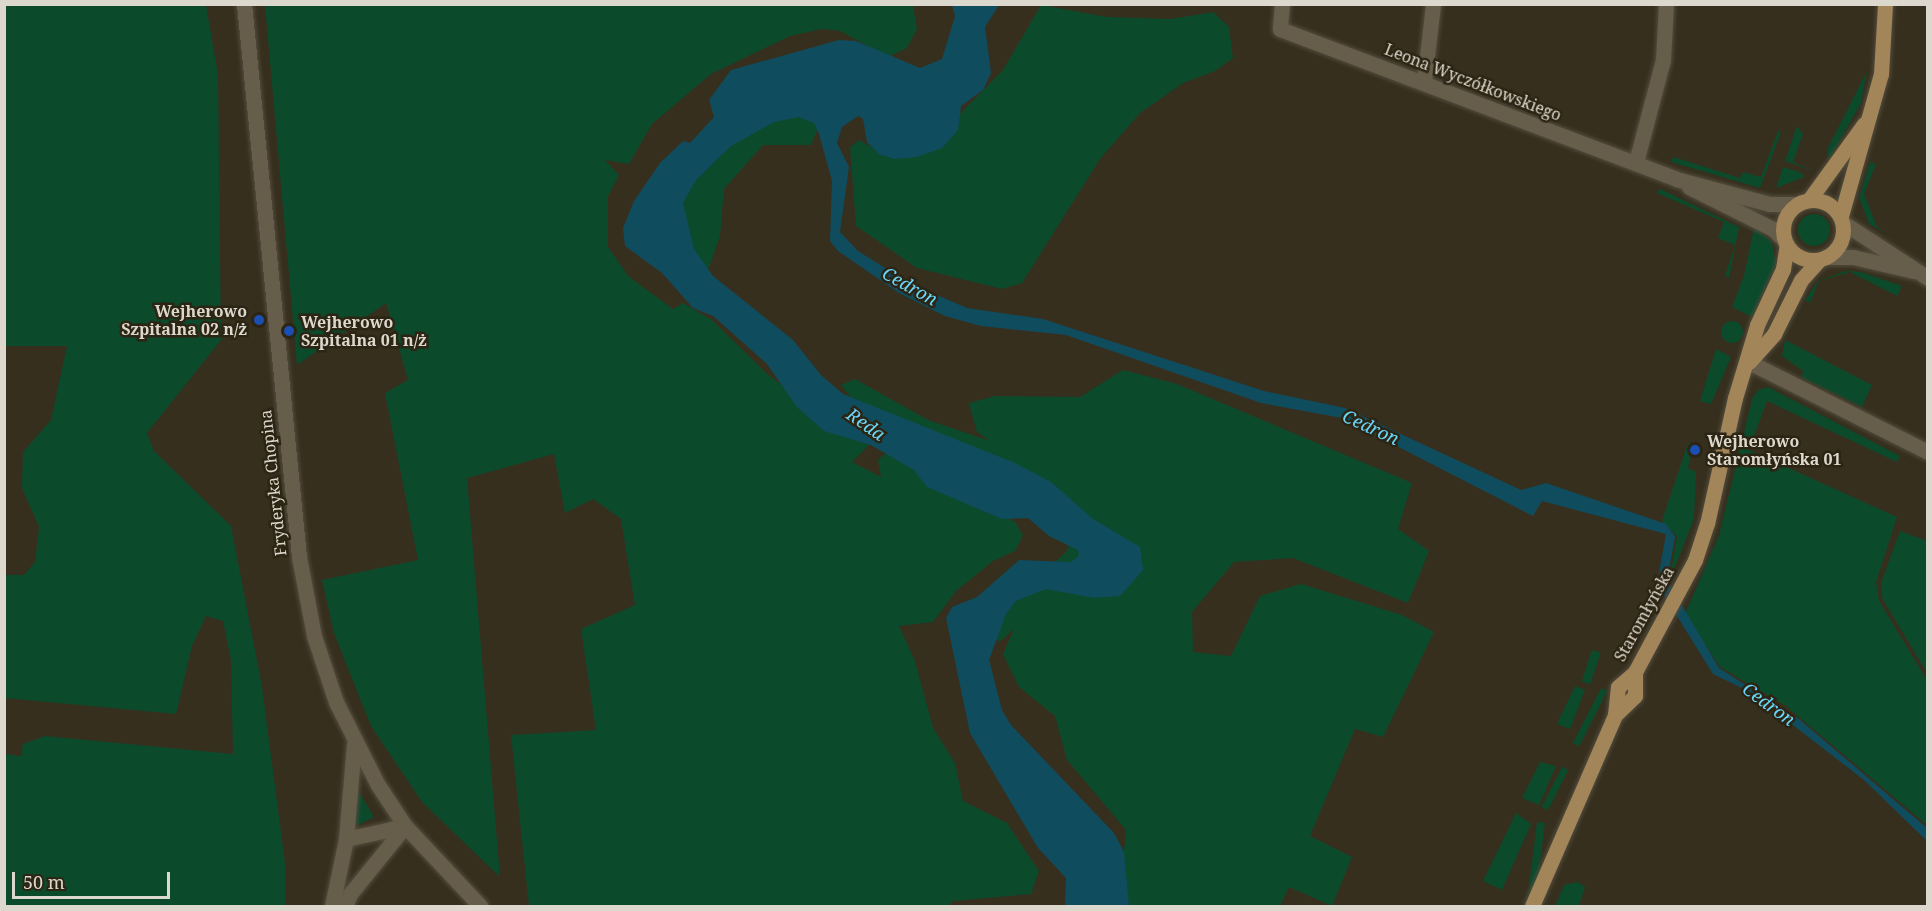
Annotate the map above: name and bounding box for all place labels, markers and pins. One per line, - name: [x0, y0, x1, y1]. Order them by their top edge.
- place label: Wejherowo Szpitalna 02 n/ż: [121, 301, 247, 339]
- place label: Wejherowo Szpitalna 01 n/ż: [301, 312, 427, 350]
- marker: Wejherowo Szpitalna 02 n/ż: [252, 313, 266, 327]
- marker: Wejherowo Szpitalna 01 n/ż: [282, 324, 296, 338]
- place label: Wejherowo Staromłyńska 01: [1707, 431, 1842, 469]
- marker: Wejherowo Staromłyńska 01: [1688, 443, 1702, 457]

